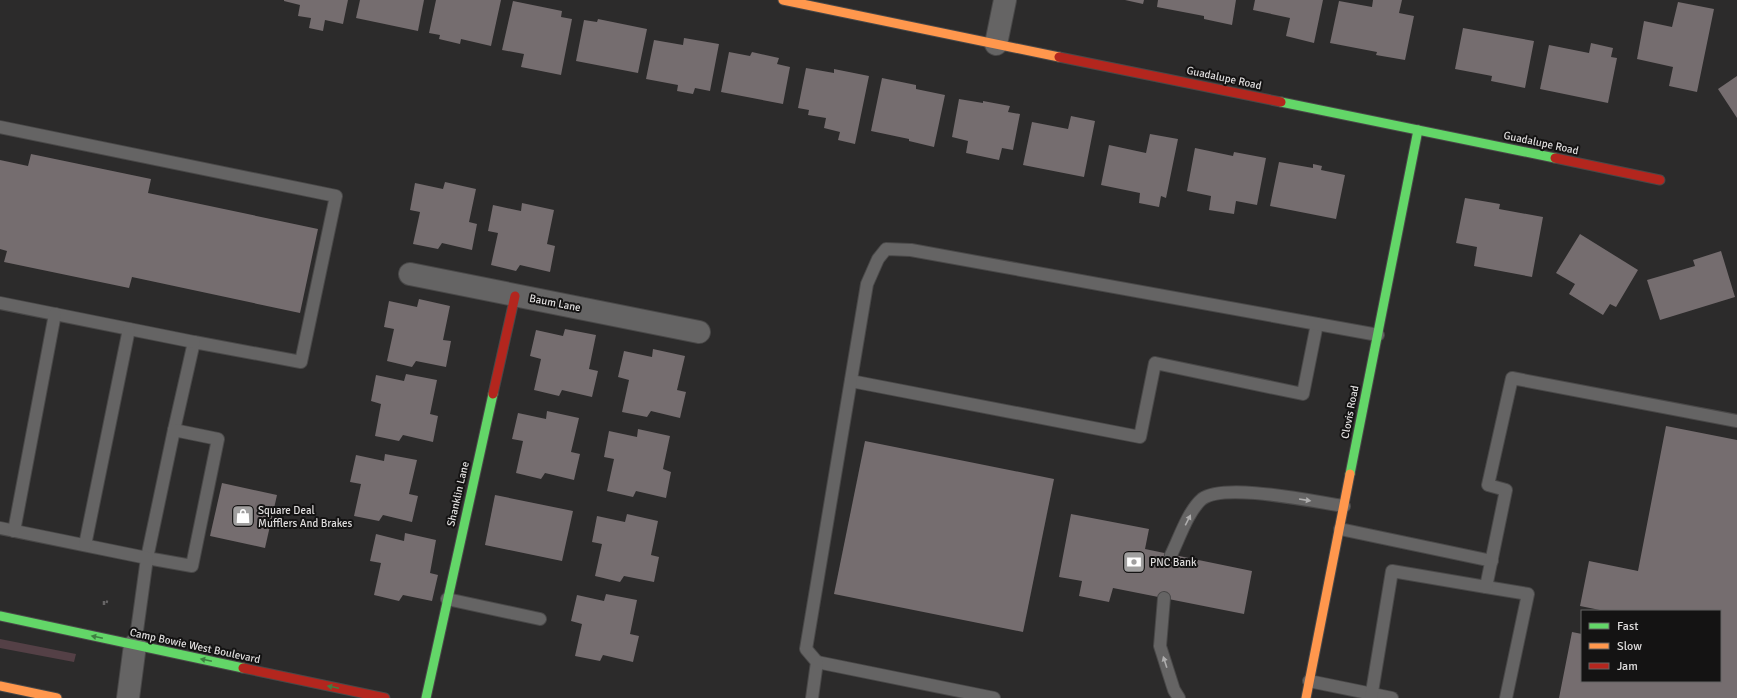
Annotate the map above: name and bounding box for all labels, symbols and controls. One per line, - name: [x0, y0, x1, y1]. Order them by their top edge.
- street label: Guadalupe Road: [1185, 64, 1263, 92]
- street label: Guadalupe Road: [1502, 129, 1580, 157]
- street label: Baum Lane: [528, 292, 582, 314]
- street label: Clovis Road: [1338, 384, 1362, 440]
- street label: Shanklin Lane: [444, 460, 472, 528]
- one-way arrow: [1299, 497, 1311, 503]
- shop icon: Square Deal Mufflers And Brakes: [230, 503, 256, 529]
- place label: Square Deal Mufflers And Brakes: [258, 504, 353, 530]
- one-way arrow: [1185, 514, 1191, 526]
- bank icon: PNC Bank: [1121, 549, 1147, 575]
- place label: PNC Bank: [1150, 556, 1197, 569]
- legend: [1581, 610, 1721, 682]
- text: Fast: [1617, 619, 1638, 634]
- street label: Camp Bowie West Boulevard: [129, 626, 262, 666]
- one-way arrow: [91, 634, 103, 640]
- text: Slow: [1617, 639, 1642, 654]
- one-way arrow: [1162, 655, 1168, 667]
- one-way arrow: [200, 657, 212, 663]
- text: Jam: [1617, 659, 1638, 674]
- one-way arrow: [327, 684, 340, 690]

